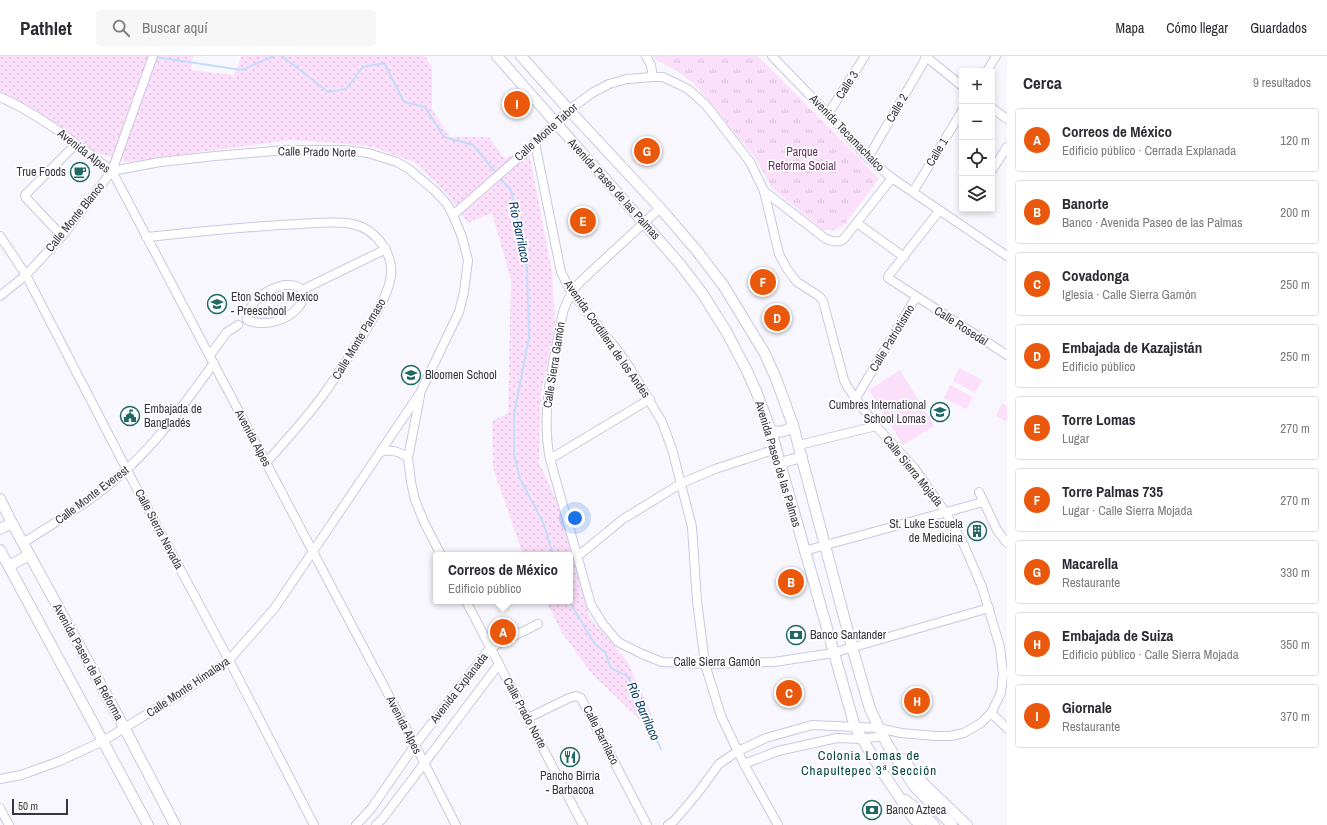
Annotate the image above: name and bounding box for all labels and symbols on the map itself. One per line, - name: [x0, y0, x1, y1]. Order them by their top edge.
- street label: Calle 3: [832, 68, 862, 102]
- pin: I: [504, 89, 530, 119]
- street label: Avenida Tecamachalco: [805, 90, 888, 175]
- street label: Calle 2: [882, 91, 912, 125]
- street label: Calle Monte Tabor: [511, 99, 582, 165]
- street label: Avenida Alpes: [54, 125, 114, 177]
- street label: Avenida Paseo de las Palmas: [564, 134, 664, 243]
- street label: Calle 1: [922, 134, 952, 169]
- pin: G: [634, 136, 660, 166]
- street label: Calle Prado Norte: [278, 143, 356, 161]
- park label: Parque Reforma Social: [768, 144, 836, 174]
- cafe icon: True Foods: [69, 161, 91, 183]
- place label: True Foods: [17, 164, 66, 180]
- street label: Calle Monte Blanco: [42, 179, 108, 255]
- water label: Río Barrilaco: [505, 200, 534, 264]
- pin: E: [570, 206, 596, 236]
- pin: F: [750, 267, 776, 297]
- street label: Avenida Cordillera de los Andes: [560, 276, 654, 401]
- place label: Eton School Mexico - Preeschool: [231, 289, 319, 319]
- school or university icon: Eton School Mexico - Preeschool: [206, 293, 228, 315]
- street label: Calle Monte Parnaso: [328, 295, 390, 383]
- street label: Calle Patriotismo: [866, 302, 918, 374]
- pin: D: [764, 303, 790, 333]
- street label: Calle Rosedal: [931, 303, 991, 349]
- street label: Calle Sierra Gamón: [539, 321, 569, 409]
- school or university icon: Bloomen School: [400, 364, 422, 386]
- place label: Bloomen School: [425, 367, 497, 383]
- place label: Cumbres International School Lomas: [829, 397, 926, 427]
- street label: Avenida Paseo de las Palmas: [751, 398, 805, 529]
- place label: Embajada de Bangladés: [144, 401, 202, 431]
- school or university icon: Cumbres International School Lomas: [929, 401, 951, 423]
- public building icon: Embajada de Bangladés: [119, 405, 141, 427]
- street label: Avenida Alpes: [231, 406, 275, 470]
- street label: Calle Sierra Mojada: [879, 432, 947, 510]
- street label: Calle Monte Everest: [52, 462, 132, 528]
- street label: Calle Sierra Nevada: [131, 486, 187, 572]
- your location: [565, 508, 585, 528]
- place label: St. Luke Escuela de Medicina: [889, 516, 964, 546]
- building icon: St. Luke Escuela de Medicina: [966, 520, 988, 542]
- pin: B: [778, 567, 804, 597]
- street label: Avenida Paseo de la Reforma: [49, 600, 127, 724]
- pin: A: [490, 617, 516, 647]
- bank icon: Banco Santander: [785, 624, 807, 646]
- place label: Banco Santander: [810, 627, 887, 643]
- street label: Avenida Explanada: [426, 649, 492, 727]
- street label: Calle Monte Himalaya: [143, 653, 233, 721]
- street label: Calle Sierra Gamón: [674, 654, 760, 670]
- street label: Calle Prado Norte: [500, 675, 550, 751]
- pin: C: [776, 678, 802, 708]
- water label: Río Barrilaco: [623, 679, 664, 743]
- pin: H: [904, 686, 930, 716]
- street label: Avenida Alpes: [382, 693, 425, 757]
- street label: Calle Barrilaco: [579, 703, 623, 767]
- restaurant icon: Pancho Birria - Barbacoa: [559, 746, 581, 768]
- district label: Colonia Lomas de Chapultepec 3ª Sección: [801, 747, 937, 779]
- place label: Pancho Birria - Barbacoa: [540, 768, 601, 798]
- scale bar: [12, 797, 68, 816]
- bank icon: Banco Azteca: [861, 799, 883, 821]
- place label: Banco Azteca: [886, 802, 947, 818]

